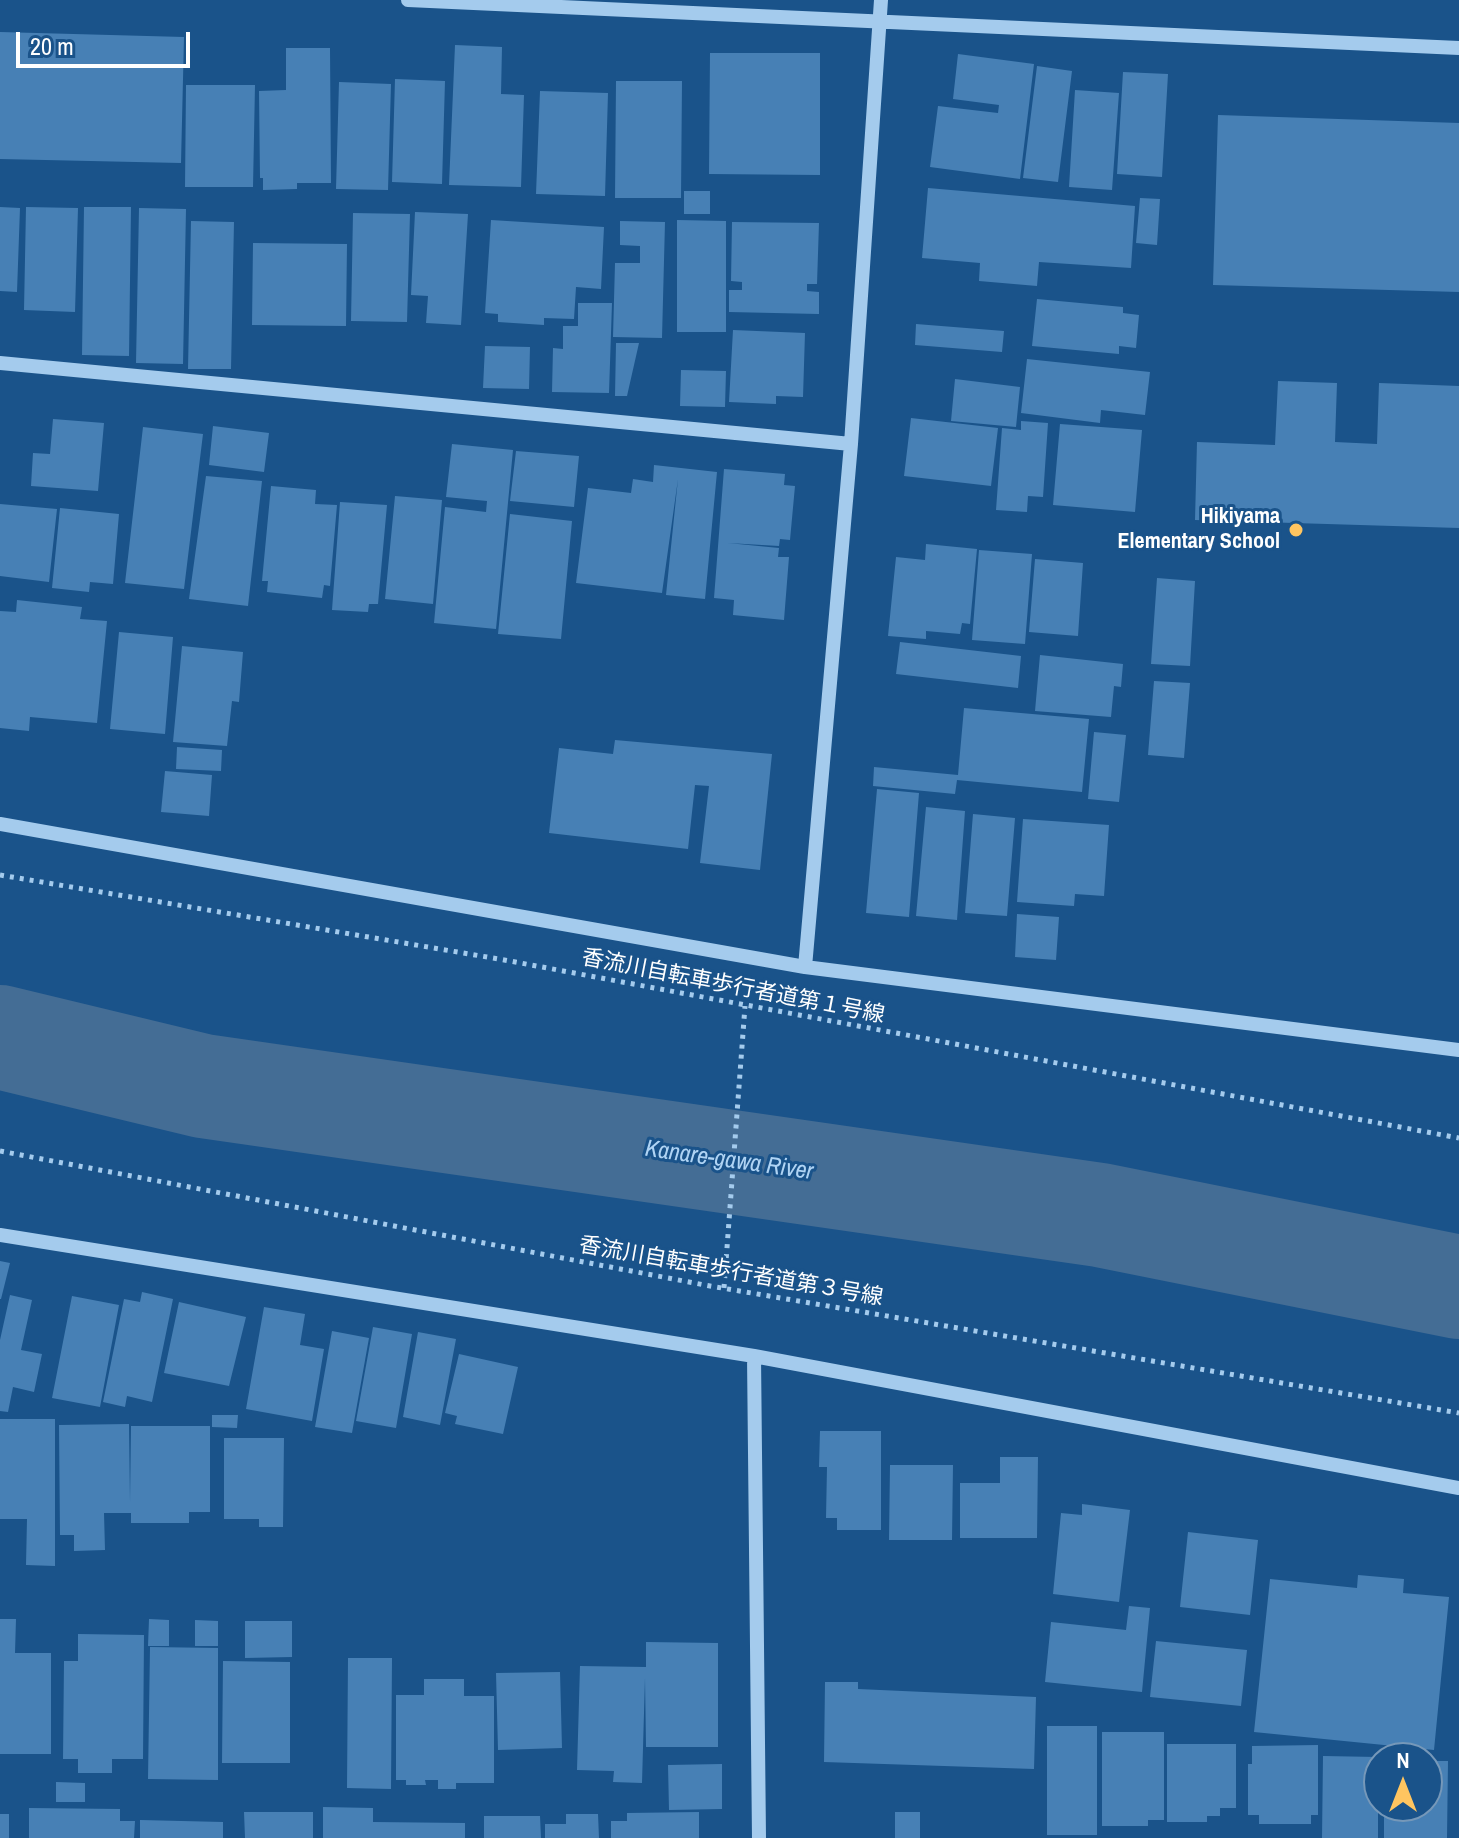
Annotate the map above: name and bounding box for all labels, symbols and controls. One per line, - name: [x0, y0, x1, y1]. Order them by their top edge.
- scale bar: [20, 16, 194, 66]
- text: 20 m: [30, 30, 74, 62]
- place label: Hikiyama Elementary School: [1118, 504, 1280, 556]
- marker: Hikiyama Elementary School: [1287, 521, 1305, 539]
- street label: 香流川自転車歩行者道第１号線: [579, 945, 887, 1029]
- water label: Kanare-gawa River: [643, 1135, 815, 1187]
- street label: 香流川自転車歩行者道第３号線: [577, 1232, 885, 1312]
- north arrow: [1363, 1742, 1443, 1822]
- text: N: [1396, 1745, 1410, 1775]

